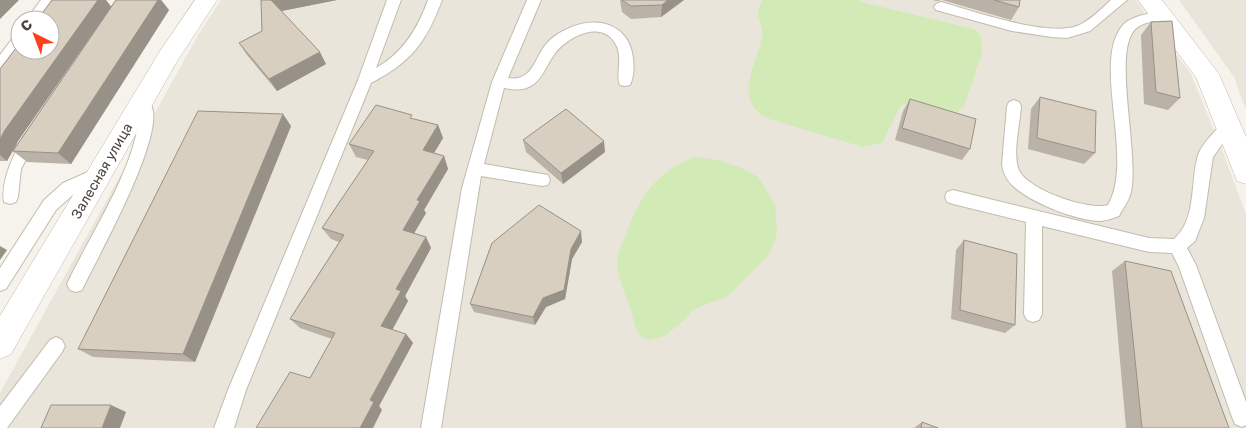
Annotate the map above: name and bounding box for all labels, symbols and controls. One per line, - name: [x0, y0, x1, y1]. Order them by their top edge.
- north arrow: [10, 10, 60, 60]
- text: С: [17, 16, 36, 35]
- street label: Залесная улица: [68, 120, 136, 222]

